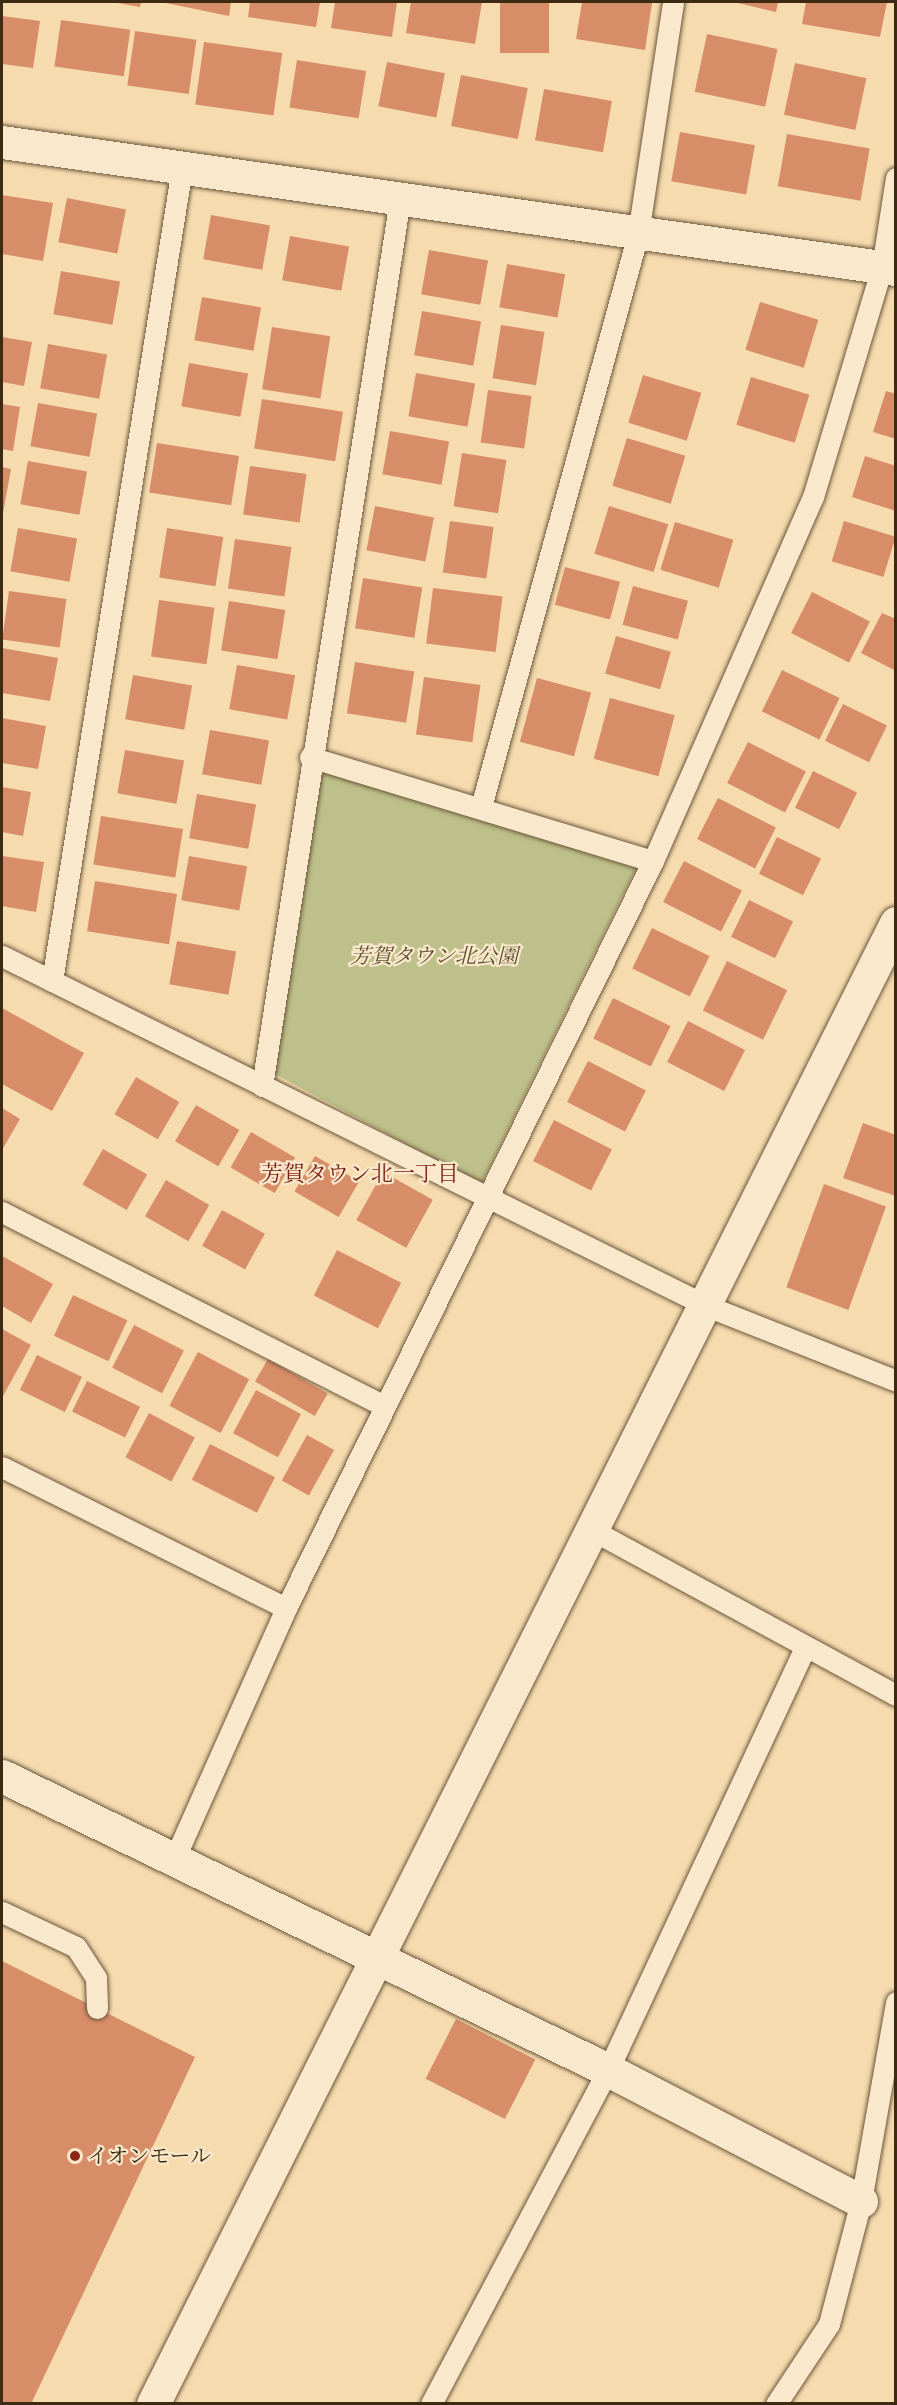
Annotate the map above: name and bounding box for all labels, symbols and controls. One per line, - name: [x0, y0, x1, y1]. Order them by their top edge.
- park label: 芳賀タウン北公園: [350, 943, 518, 969]
- district label: 芳賀タウン北一丁目: [261, 1161, 459, 1187]
- place label: イオンモール: [87, 2143, 212, 2169]
- marker: イオンモール: [68, 2149, 82, 2163]

